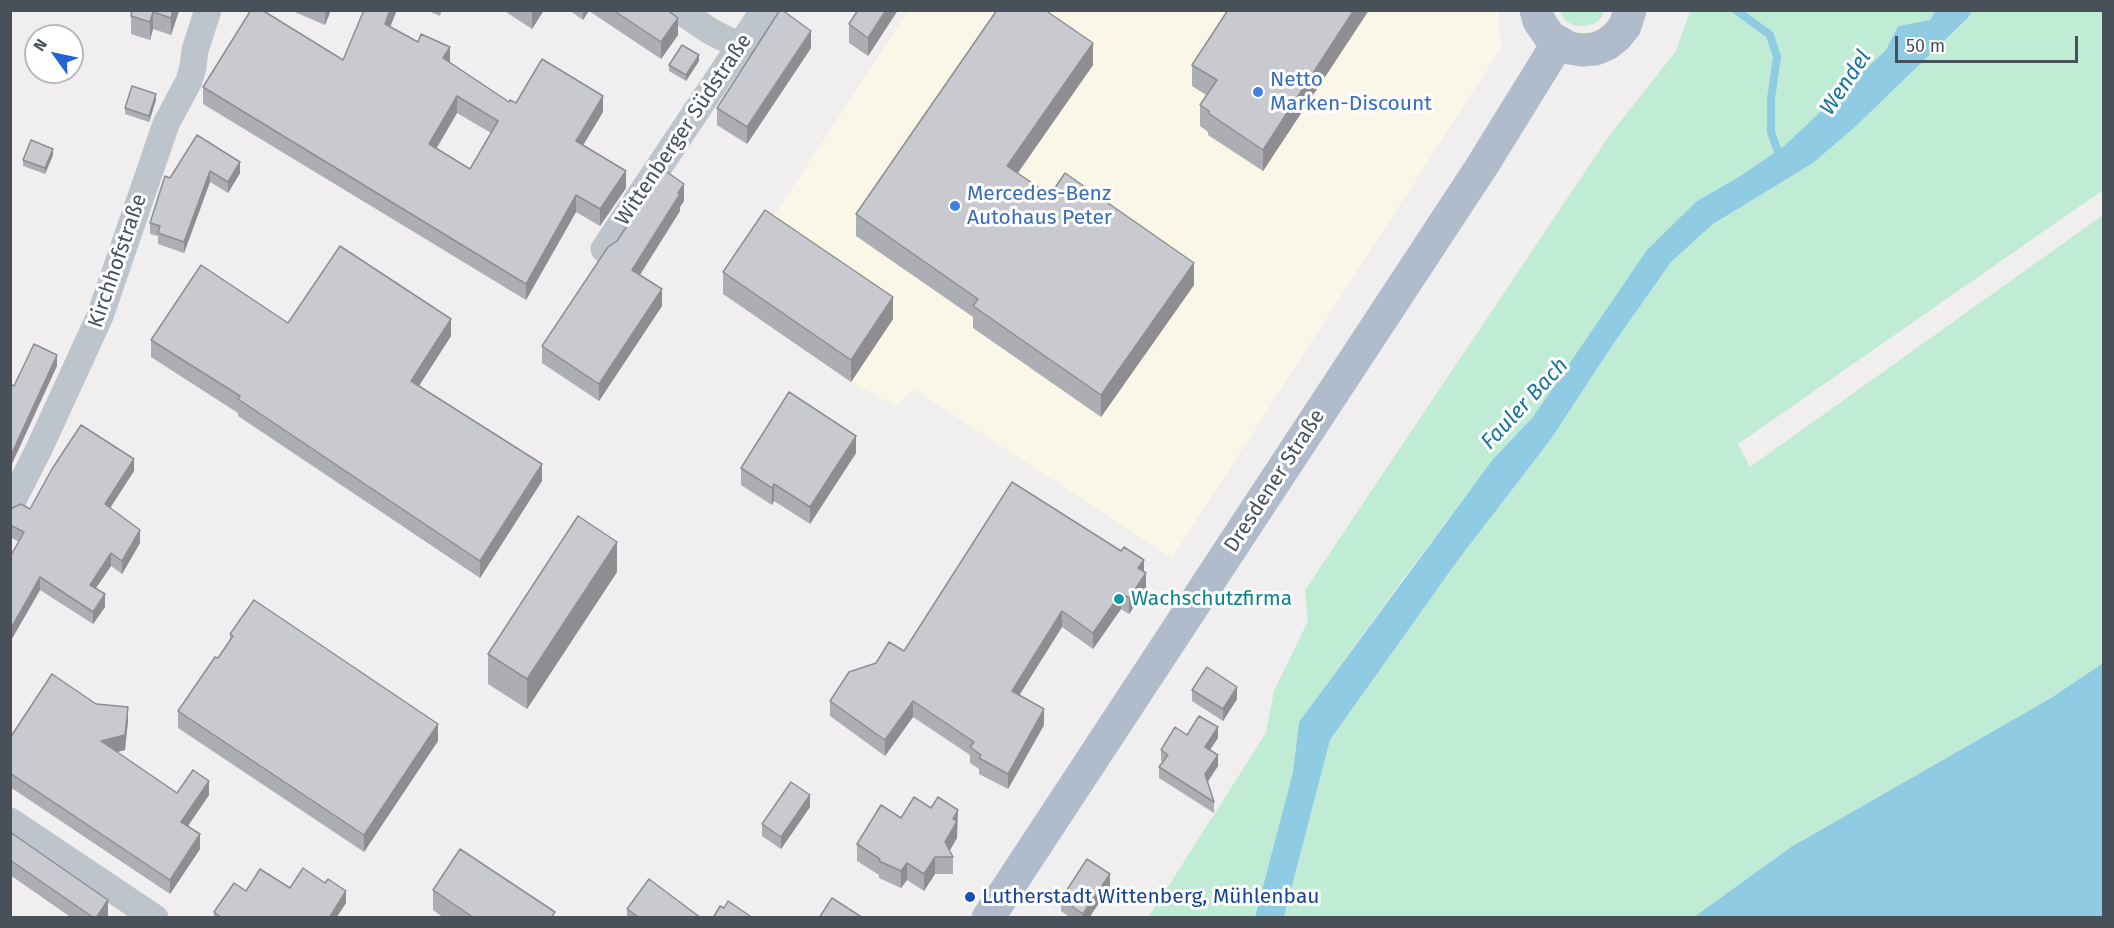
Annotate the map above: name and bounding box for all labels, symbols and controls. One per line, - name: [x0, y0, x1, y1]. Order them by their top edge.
- north arrow: [24, 24, 84, 84]
- scale bar: [1898, 24, 2081, 62]
- street label: Wittenberger Südstraße: [610, 29, 758, 231]
- text: N: [29, 35, 51, 55]
- text: 50 m: [1906, 35, 1945, 57]
- water label: Wendel: [1815, 46, 1877, 120]
- place label: Netto Marken-Discount: [1270, 67, 1432, 117]
- marker: Netto Marken-Discount: [1251, 85, 1265, 99]
- place label: Mercedes-Benz Autohaus Peter: [967, 181, 1112, 231]
- street label: Kirchhofstraße: [83, 191, 153, 331]
- marker: Mercedes-Benz Autohaus Peter: [948, 199, 962, 213]
- water label: Fauler Bach: [1476, 353, 1574, 455]
- street label: Dresdener Straße: [1219, 405, 1331, 557]
- place label: Wachschutzfirma: [1131, 586, 1292, 612]
- marker: Wachschutzfirma: [1112, 592, 1126, 606]
- place label: Lutherstadt Wittenberg, Mühlenbau: [982, 884, 1320, 910]
- marker: Lutherstadt Wittenberg, Mühlenbau: [963, 890, 977, 904]

